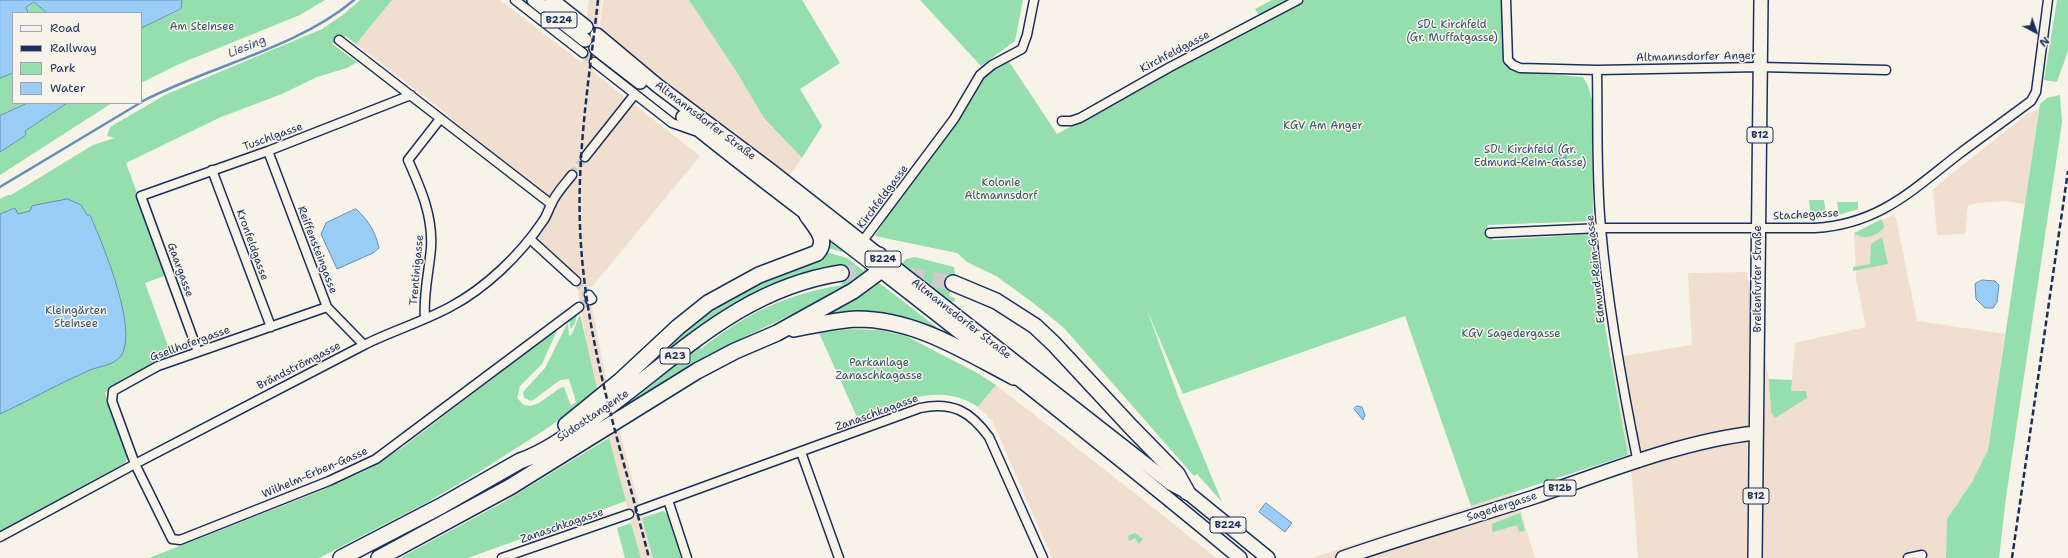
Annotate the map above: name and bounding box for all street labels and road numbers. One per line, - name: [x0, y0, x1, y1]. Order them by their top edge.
- road number: B224: [541, 12, 577, 28]
- street label: Kirchfeldgasse: [1138, 28, 1212, 76]
- street label: Altmannsdorfer Anger: [1636, 49, 1756, 65]
- street label: Altmannsdorfer Straße: [652, 79, 758, 163]
- street label: Tuschlgasse: [241, 120, 305, 154]
- road number: B12: [1747, 127, 1773, 143]
- street label: Kirchfeldgasse: [855, 162, 911, 232]
- street label: Reiffensteingasse: [294, 204, 340, 296]
- street label: Stachegasse: [1773, 207, 1839, 223]
- street label: Kronfeldgasse: [233, 208, 271, 282]
- street label: Edmund-Reim-Gasse: [1584, 214, 1608, 324]
- street label: Breitenfurter Straße: [1751, 225, 1765, 333]
- street label: Trentinigasse: [407, 234, 427, 306]
- street label: Gaargasse: [164, 241, 196, 299]
- road number: B224: [865, 251, 901, 267]
- street label: Altmannsdorfer Straße: [908, 276, 1014, 362]
- street label: Gsellhofergasse: [148, 323, 232, 365]
- street label: Brändströmgasse: [255, 339, 343, 393]
- road number: A23: [660, 348, 690, 364]
- street label: Südosttangente: [555, 387, 631, 445]
- street label: Zanaschkagasse: [834, 392, 920, 434]
- street label: Wilhelm-Erben-Gasse: [260, 445, 370, 501]
- road number: B12b: [1544, 480, 1576, 496]
- road number: B12: [1743, 488, 1769, 504]
- street label: Sagedergasse: [1465, 489, 1539, 525]
- street label: Zanaschkagasse: [519, 506, 605, 546]
- road number: B224: [1210, 517, 1246, 533]

